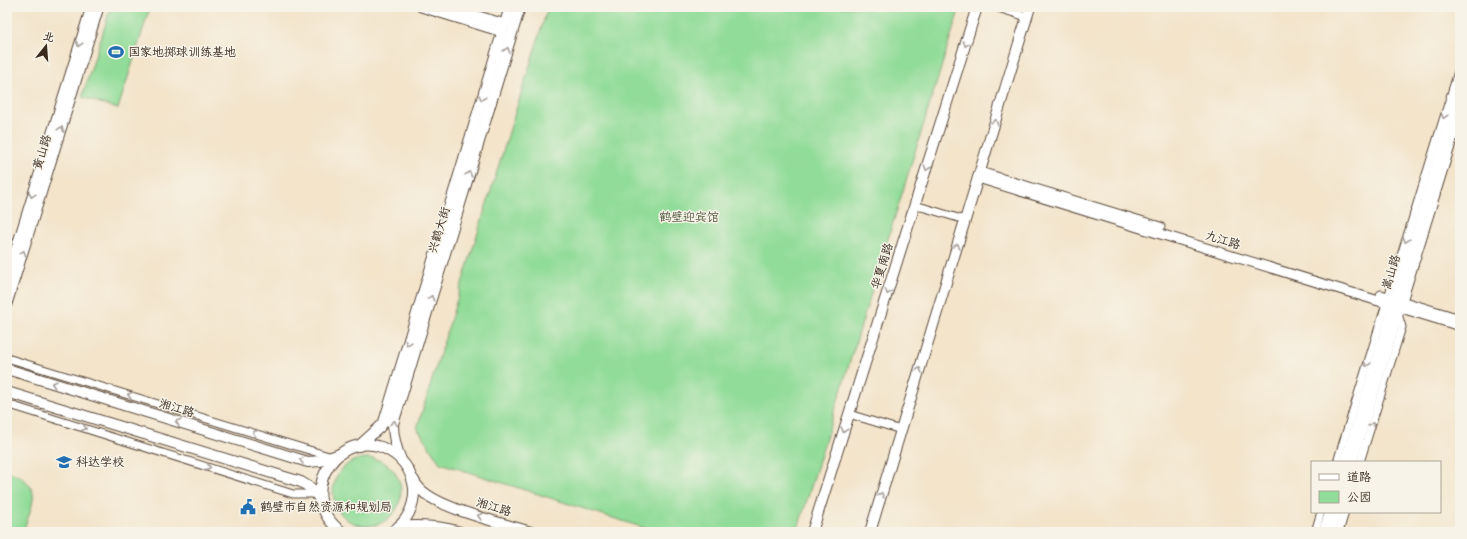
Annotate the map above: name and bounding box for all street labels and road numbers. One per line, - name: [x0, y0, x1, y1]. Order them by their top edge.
- street label: 黄山路: [30, 133, 56, 172]
- street label: 兴鹤大街: [425, 205, 455, 256]
- street label: 九江路: [1203, 228, 1242, 254]
- street label: 华夏南路: [868, 241, 898, 292]
- street label: 嵩山路: [1379, 253, 1405, 292]
- street label: 湘江路: [157, 396, 196, 422]
- street label: 湘江路: [474, 495, 513, 521]

